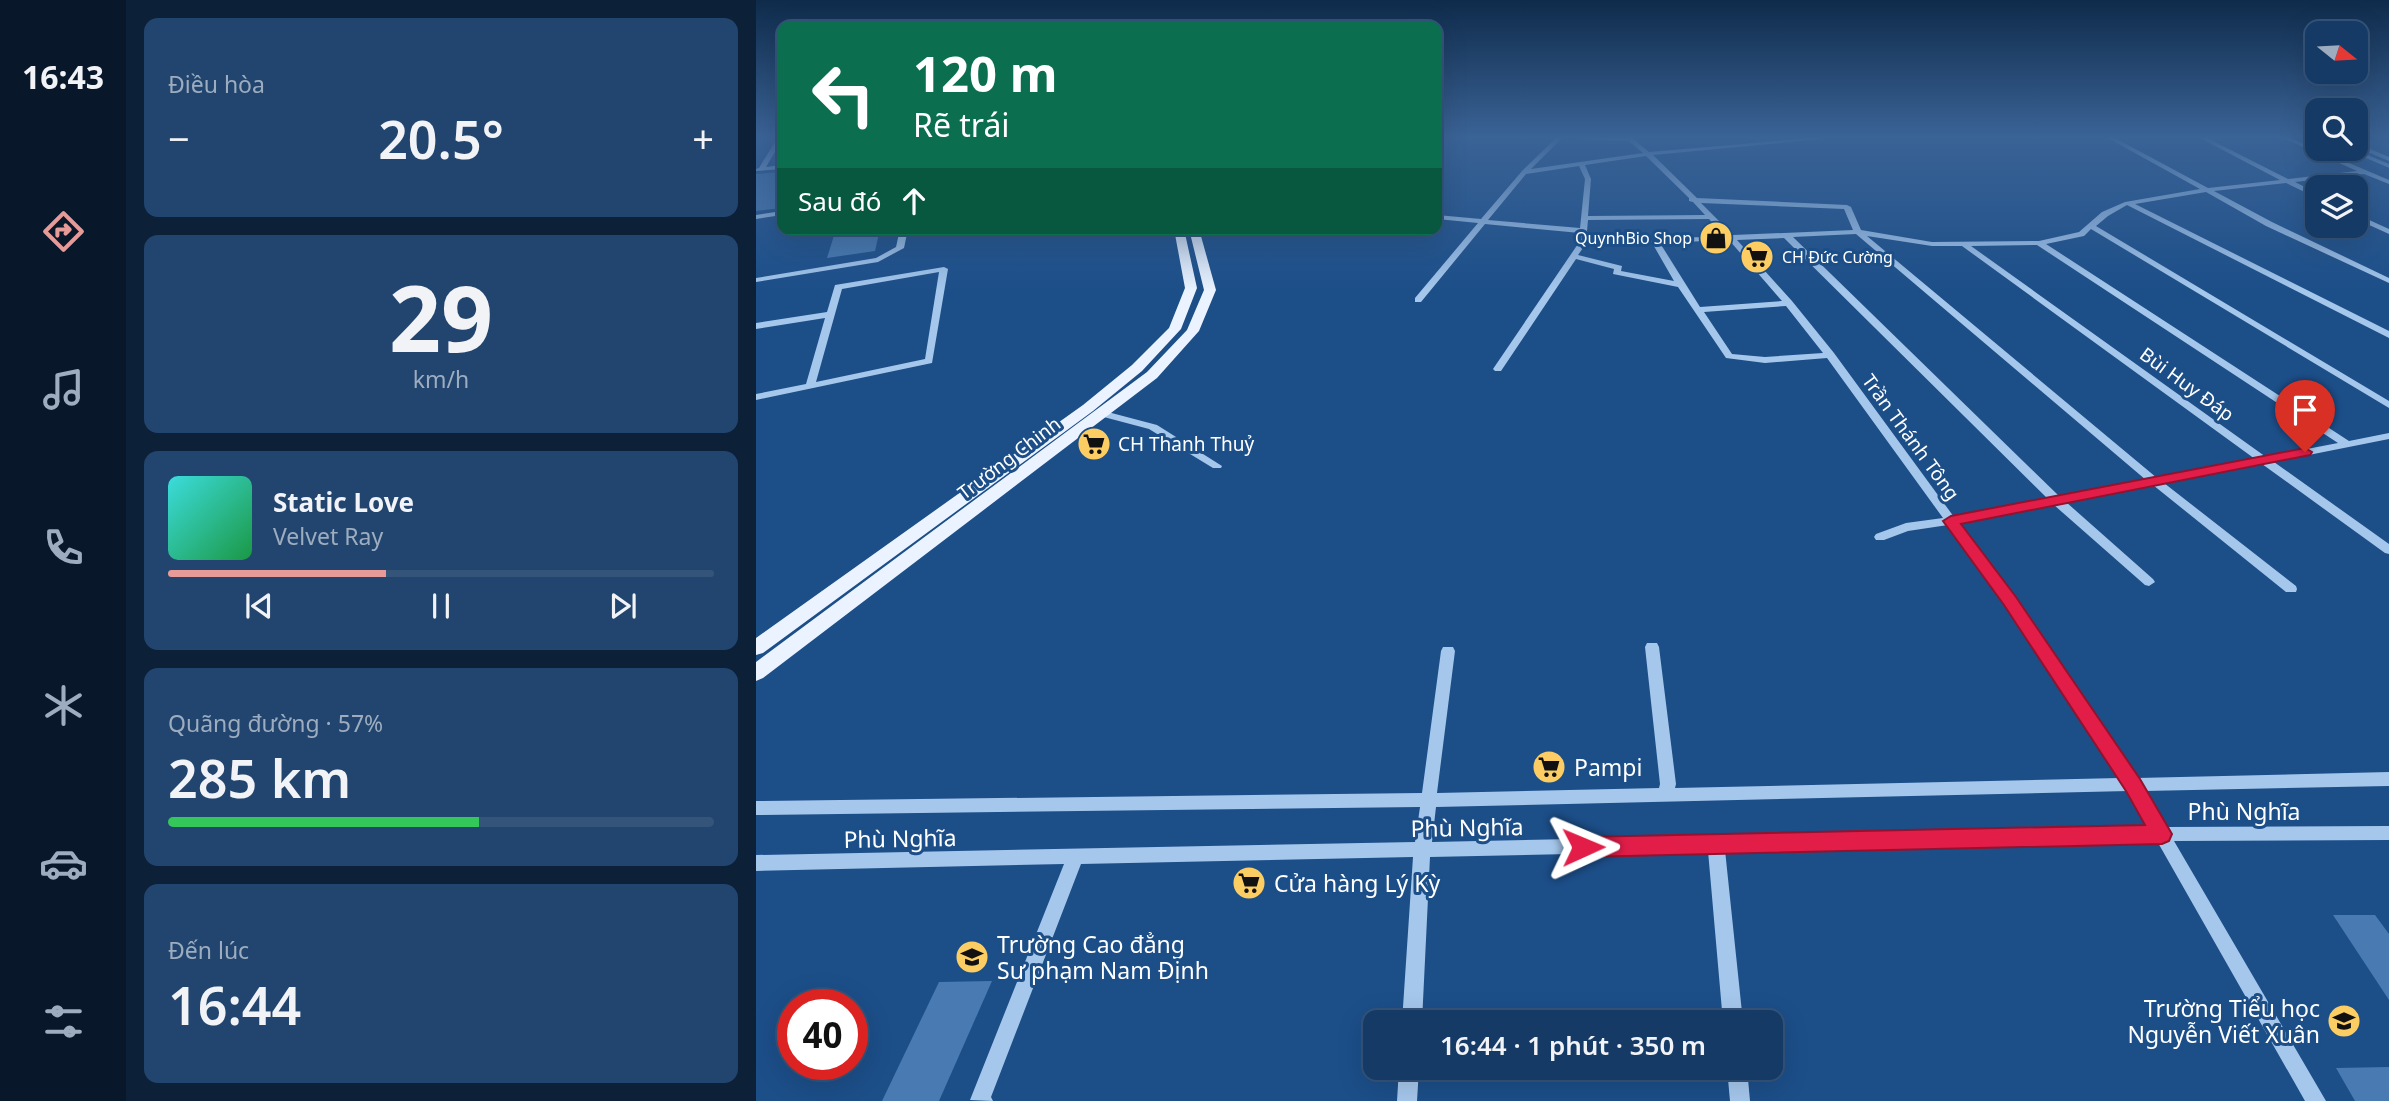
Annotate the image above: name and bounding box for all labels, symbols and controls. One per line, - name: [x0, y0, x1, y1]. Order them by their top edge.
- north arrow: [2305, 21, 2368, 84]
- map controls: [2305, 21, 2368, 238]
- text: 120 m: [913, 40, 1058, 106]
- icon: left: [798, 49, 889, 140]
- text: 16:43: [22, 55, 104, 98]
- text: Điều hòa: [168, 68, 265, 100]
- button: search: [2305, 98, 2368, 161]
- text: 20.5°: [378, 103, 504, 174]
- text: Rẽ trái: [913, 103, 1010, 146]
- text: −: [168, 112, 190, 164]
- text: +: [692, 112, 714, 164]
- button: layers: [2305, 175, 2368, 238]
- icon: ahead: [895, 182, 933, 220]
- text: Sau đó: [798, 183, 881, 219]
- icon: directions: [39, 207, 88, 256]
- shop icon: QuynhBio Shop: [1697, 219, 1735, 257]
- place label: QuynhBio Shop: [1575, 227, 1692, 249]
- supermarket icon: CH Đức Cường: [1738, 238, 1776, 276]
- place label: CH Đức Cường: [1782, 246, 1893, 268]
- text: 29: [389, 255, 493, 379]
- street label: Bùi Huy Đáp: [2135, 341, 2239, 427]
- text: km/h: [413, 363, 469, 395]
- icon: music: [39, 365, 88, 414]
- street label: Trần Thánh Tông: [1856, 369, 1966, 505]
- pin: [2275, 380, 2335, 452]
- icon: arrive: [2286, 391, 2324, 429]
- street label: Trường Chinh: [952, 411, 1066, 505]
- supermarket icon: CH Thanh Thuỷ: [1075, 425, 1113, 463]
- place label: CH Thanh Thuỷ: [1118, 431, 1254, 457]
- text: Static Love: [273, 484, 414, 520]
- text: Velvet Ray: [273, 520, 383, 552]
- icon: phone: [39, 523, 88, 572]
- icon: previous: [240, 587, 278, 625]
- icon: pause: [422, 587, 460, 625]
- icon: next: [604, 587, 642, 625]
- icon: climate: [39, 681, 88, 730]
- text: Quãng đường · 57%: [168, 707, 383, 739]
- text: 285 km: [168, 742, 351, 813]
- supermarket icon: Pampi: [1530, 748, 1568, 786]
- place label: Pampi: [1574, 751, 1642, 783]
- street label: Phù Nghĩa: [2188, 795, 2301, 827]
- street label: Phù Nghĩa: [1410, 810, 1524, 844]
- position arrow: [1546, 810, 1620, 884]
- street label: Phù Nghĩa: [843, 821, 957, 855]
- icon: car: [39, 839, 88, 888]
- supermarket icon: Cửa hàng Lý Kỳ: [1230, 864, 1268, 902]
- place label: Cửa hàng Lý Kỳ: [1274, 867, 1440, 899]
- place label: Trường Cao đẳng Sư phạm Nam Định: [997, 928, 1209, 986]
- text: Đến lúc: [168, 934, 249, 966]
- school or university icon: Trường Cao đẳng Sư phạm Nam Định: [953, 938, 991, 976]
- text: 16:44: [168, 969, 301, 1040]
- speed limit sign: 40: [777, 989, 868, 1080]
- place label: Trường Tiểu học Nguyễn Viết Xuân: [2127, 992, 2320, 1050]
- icon: filters: [39, 997, 88, 1046]
- school or university icon: Trường Tiểu học Nguyễn Viết Xuân: [2325, 1002, 2363, 1040]
- text: 16:44 · 1 phút · 350 m: [1440, 1027, 1706, 1063]

